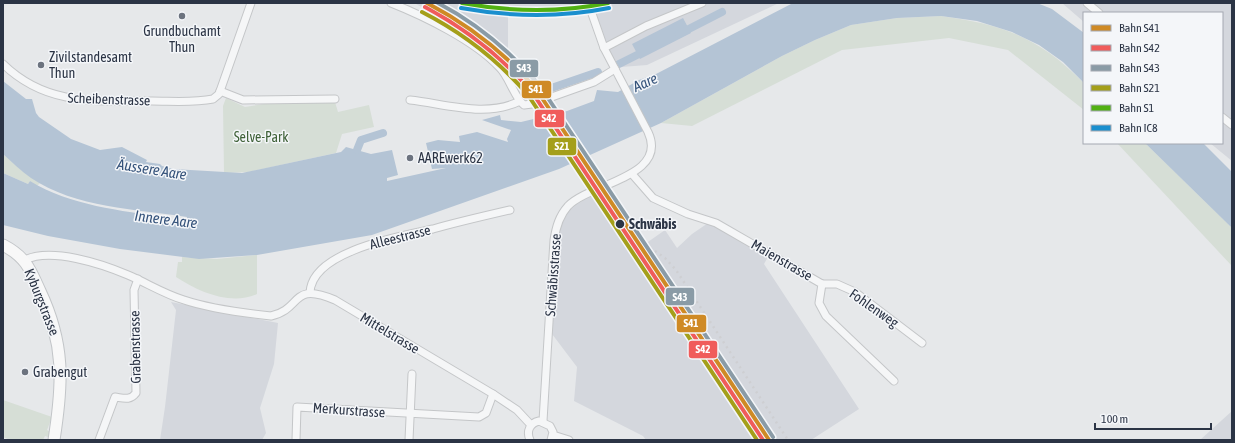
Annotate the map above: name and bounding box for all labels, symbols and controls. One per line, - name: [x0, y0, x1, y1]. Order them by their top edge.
- marker: Grundbuchamt Thun: [177, 11, 187, 21]
- legend: [1083, 12, 1223, 144]
- text: Bahn S41: [1119, 21, 1160, 35]
- place label: Grundbuchamt Thun: [143, 23, 221, 55]
- text: Bahn S42: [1119, 41, 1160, 55]
- place label: Zivilstandesamt Thun: [49, 49, 132, 81]
- line badge: S43: [509, 59, 539, 78]
- marker: Zivilstandesamt Thun: [36, 60, 46, 70]
- text: Bahn S43: [1119, 61, 1160, 75]
- text: S43: [517, 62, 531, 74]
- water label: Aare: [629, 69, 660, 95]
- line badge: S41: [521, 80, 552, 99]
- text: Bahn S21: [1119, 81, 1160, 95]
- text: S41: [529, 83, 543, 95]
- street label: Scheibenstrasse: [67, 90, 151, 108]
- text: Bahn S1: [1119, 101, 1155, 115]
- line badge: S42: [534, 109, 565, 128]
- text: S42: [542, 112, 556, 124]
- text: Bahn IC8: [1119, 121, 1158, 135]
- park label: Selve-Park: [234, 129, 288, 145]
- line badge: S21: [547, 137, 577, 156]
- text: S21: [555, 140, 569, 152]
- place label: AAREwerk62: [418, 150, 483, 166]
- marker: AAREwerk62: [405, 153, 415, 163]
- water label: Äussere Aare: [115, 155, 188, 183]
- water label: Innere Aare: [134, 207, 199, 231]
- place label: Schwäbis: [629, 216, 676, 232]
- marker: Schwäbis: [614, 218, 626, 230]
- street label: Alleestrasse: [368, 222, 432, 252]
- street label: Schwäbisstrasse: [542, 233, 564, 317]
- street label: Maienstrasse: [749, 236, 815, 284]
- street label: Kyburgstrasse: [21, 266, 63, 338]
- street label: Fohlenweg: [846, 285, 902, 331]
- line badge: S43: [665, 287, 695, 306]
- text: S43: [673, 291, 687, 303]
- street label: Mittelstrasse: [358, 309, 422, 357]
- street label: Grabenstrasse: [126, 310, 144, 384]
- line badge: S41: [676, 314, 707, 333]
- text: S41: [684, 317, 698, 329]
- line badge: S42: [688, 340, 718, 359]
- text: S42: [696, 343, 710, 355]
- place label: Grabengut: [33, 364, 87, 380]
- marker: Grabengut: [20, 367, 30, 377]
- street label: Merkurstrasse: [312, 399, 386, 421]
- scale bar: [1095, 405, 1211, 431]
- text: 100 m: [1101, 412, 1128, 426]

